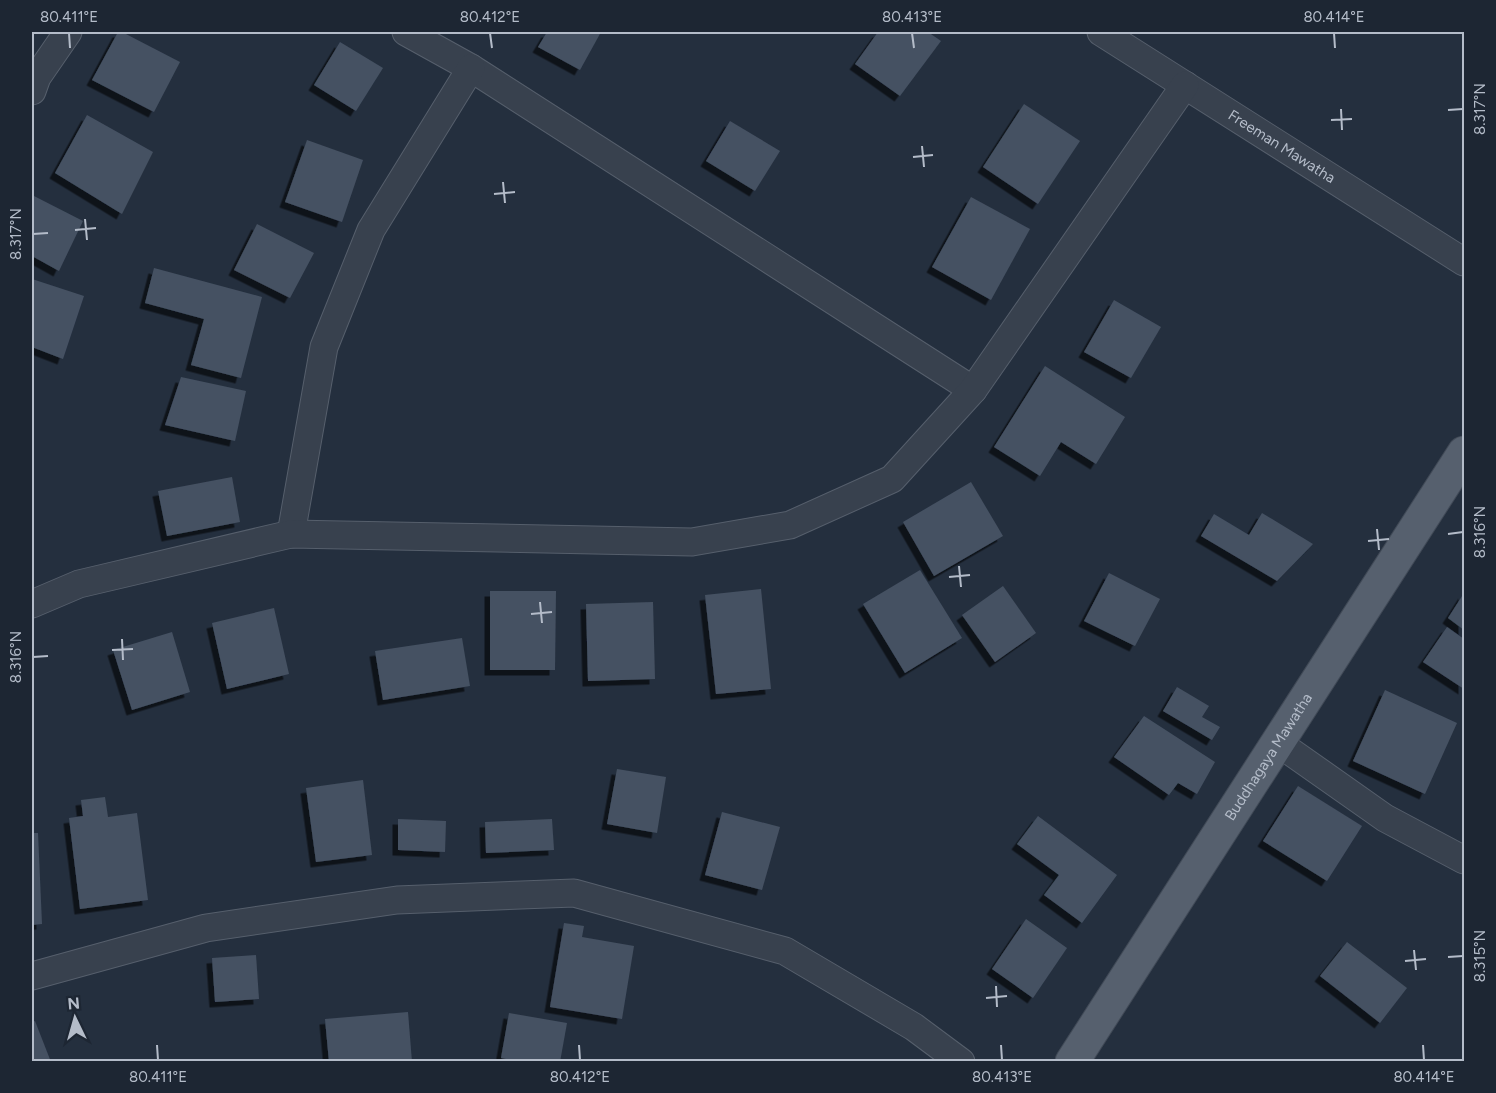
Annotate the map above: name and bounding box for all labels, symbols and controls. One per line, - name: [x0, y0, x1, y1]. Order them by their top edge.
- text: 80.411°E: [40, 8, 98, 26]
- text: 80.412°E: [460, 8, 520, 26]
- text: 80.413°E: [882, 8, 942, 26]
- text: 80.414°E: [1303, 8, 1365, 26]
- text: 8.317°N: [1471, 83, 1489, 135]
- street label: Freeman Mawatha: [1225, 106, 1339, 187]
- text: 8.317°N: [7, 208, 25, 260]
- text: 8.316°N: [1471, 506, 1489, 558]
- text: 8.316°N: [7, 631, 25, 683]
- street label: Buddhagaya Mawatha: [1221, 690, 1316, 824]
- text: 8.315°N: [1471, 930, 1489, 982]
- north arrow: [45, 988, 105, 1048]
- text: N: [67, 994, 81, 1014]
- text: 80.411°E: [129, 1068, 187, 1086]
- text: 80.412°E: [550, 1068, 610, 1086]
- text: 80.413°E: [972, 1068, 1032, 1086]
- text: 80.414°E: [1393, 1068, 1455, 1086]

